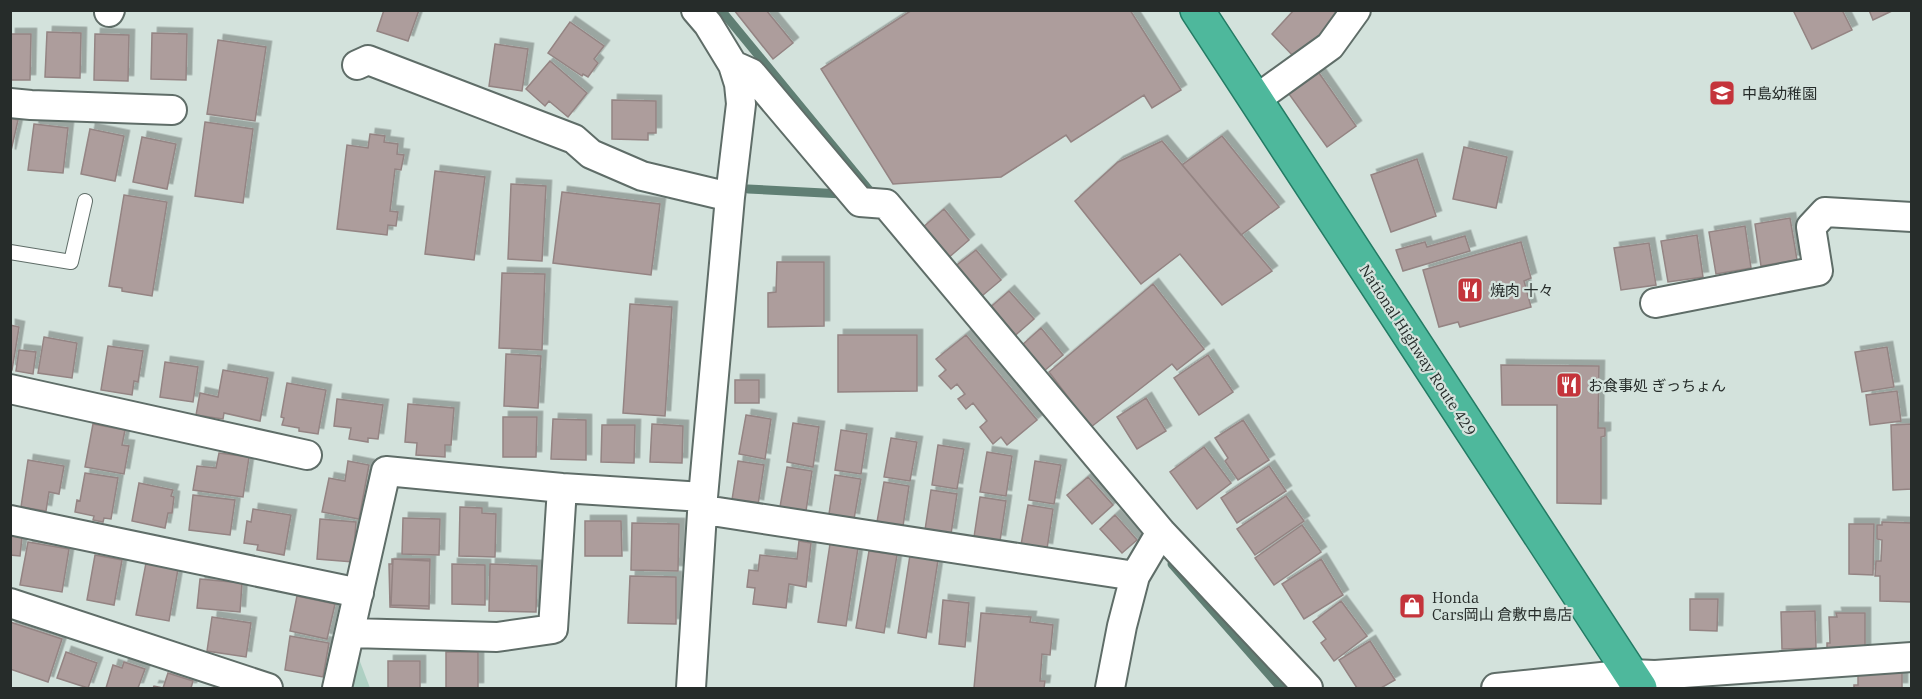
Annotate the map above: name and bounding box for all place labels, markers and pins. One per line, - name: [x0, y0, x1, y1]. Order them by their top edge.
- school or university icon: 中島幼稚園: [1707, 78, 1737, 108]
- place label: 中島幼稚園: [1742, 84, 1817, 103]
- restaurant icon: 焼肉 十々: [1455, 275, 1485, 305]
- place label: 焼肉 十々: [1490, 281, 1553, 300]
- restaurant icon: お食事処 ぎっちょん: [1554, 370, 1584, 400]
- place label: お食事処 ぎっちょん: [1588, 376, 1726, 395]
- place label: Honda Cars岡山 倉敷中島店: [1432, 588, 1572, 624]
- shop icon: Honda Cars岡山 倉敷中島店: [1397, 591, 1427, 621]

